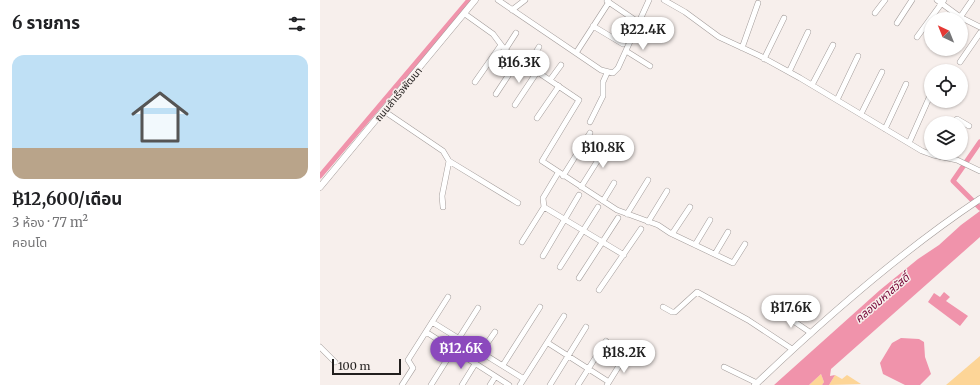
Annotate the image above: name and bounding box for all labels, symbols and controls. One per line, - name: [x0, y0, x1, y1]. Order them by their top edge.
- text: 6 รายการ: [12, 12, 80, 34]
- north arrow: [924, 12, 968, 56]
- map controls: [924, 12, 968, 160]
- icon: filters: [286, 13, 308, 35]
- pin: ฿22.4K: [610, 17, 676, 51]
- text: ฿22.4K: [620, 21, 666, 38]
- pin: ฿16.3K: [486, 50, 552, 84]
- text: ฿16.3K: [498, 54, 540, 71]
- street label: ถนนสำเร็จพัฒนา: [372, 64, 425, 124]
- button: locate: [924, 64, 968, 108]
- icon: home: [124, 81, 196, 153]
- button: layers: [924, 116, 968, 160]
- pin: ฿10.8K: [570, 135, 636, 169]
- text: ฿10.8K: [581, 139, 625, 156]
- text: ฿12,600/เดือน: [12, 188, 122, 210]
- text: 3 ห้อง · 77 m²: [12, 214, 88, 231]
- text: คอนโด: [12, 234, 47, 251]
- water label: คลองมหาสวัสดิ์: [852, 269, 914, 325]
- pin: ฿17.6K: [758, 295, 824, 329]
- text: ฿17.6K: [770, 299, 812, 316]
- pin: ฿12.6K: [428, 336, 494, 370]
- text: ฿12.6K: [439, 340, 483, 357]
- pin: ฿18.2K: [591, 340, 657, 374]
- text: ฿18.2K: [602, 344, 646, 361]
- scale bar: [332, 357, 401, 376]
- text: 100 m: [338, 359, 370, 373]

